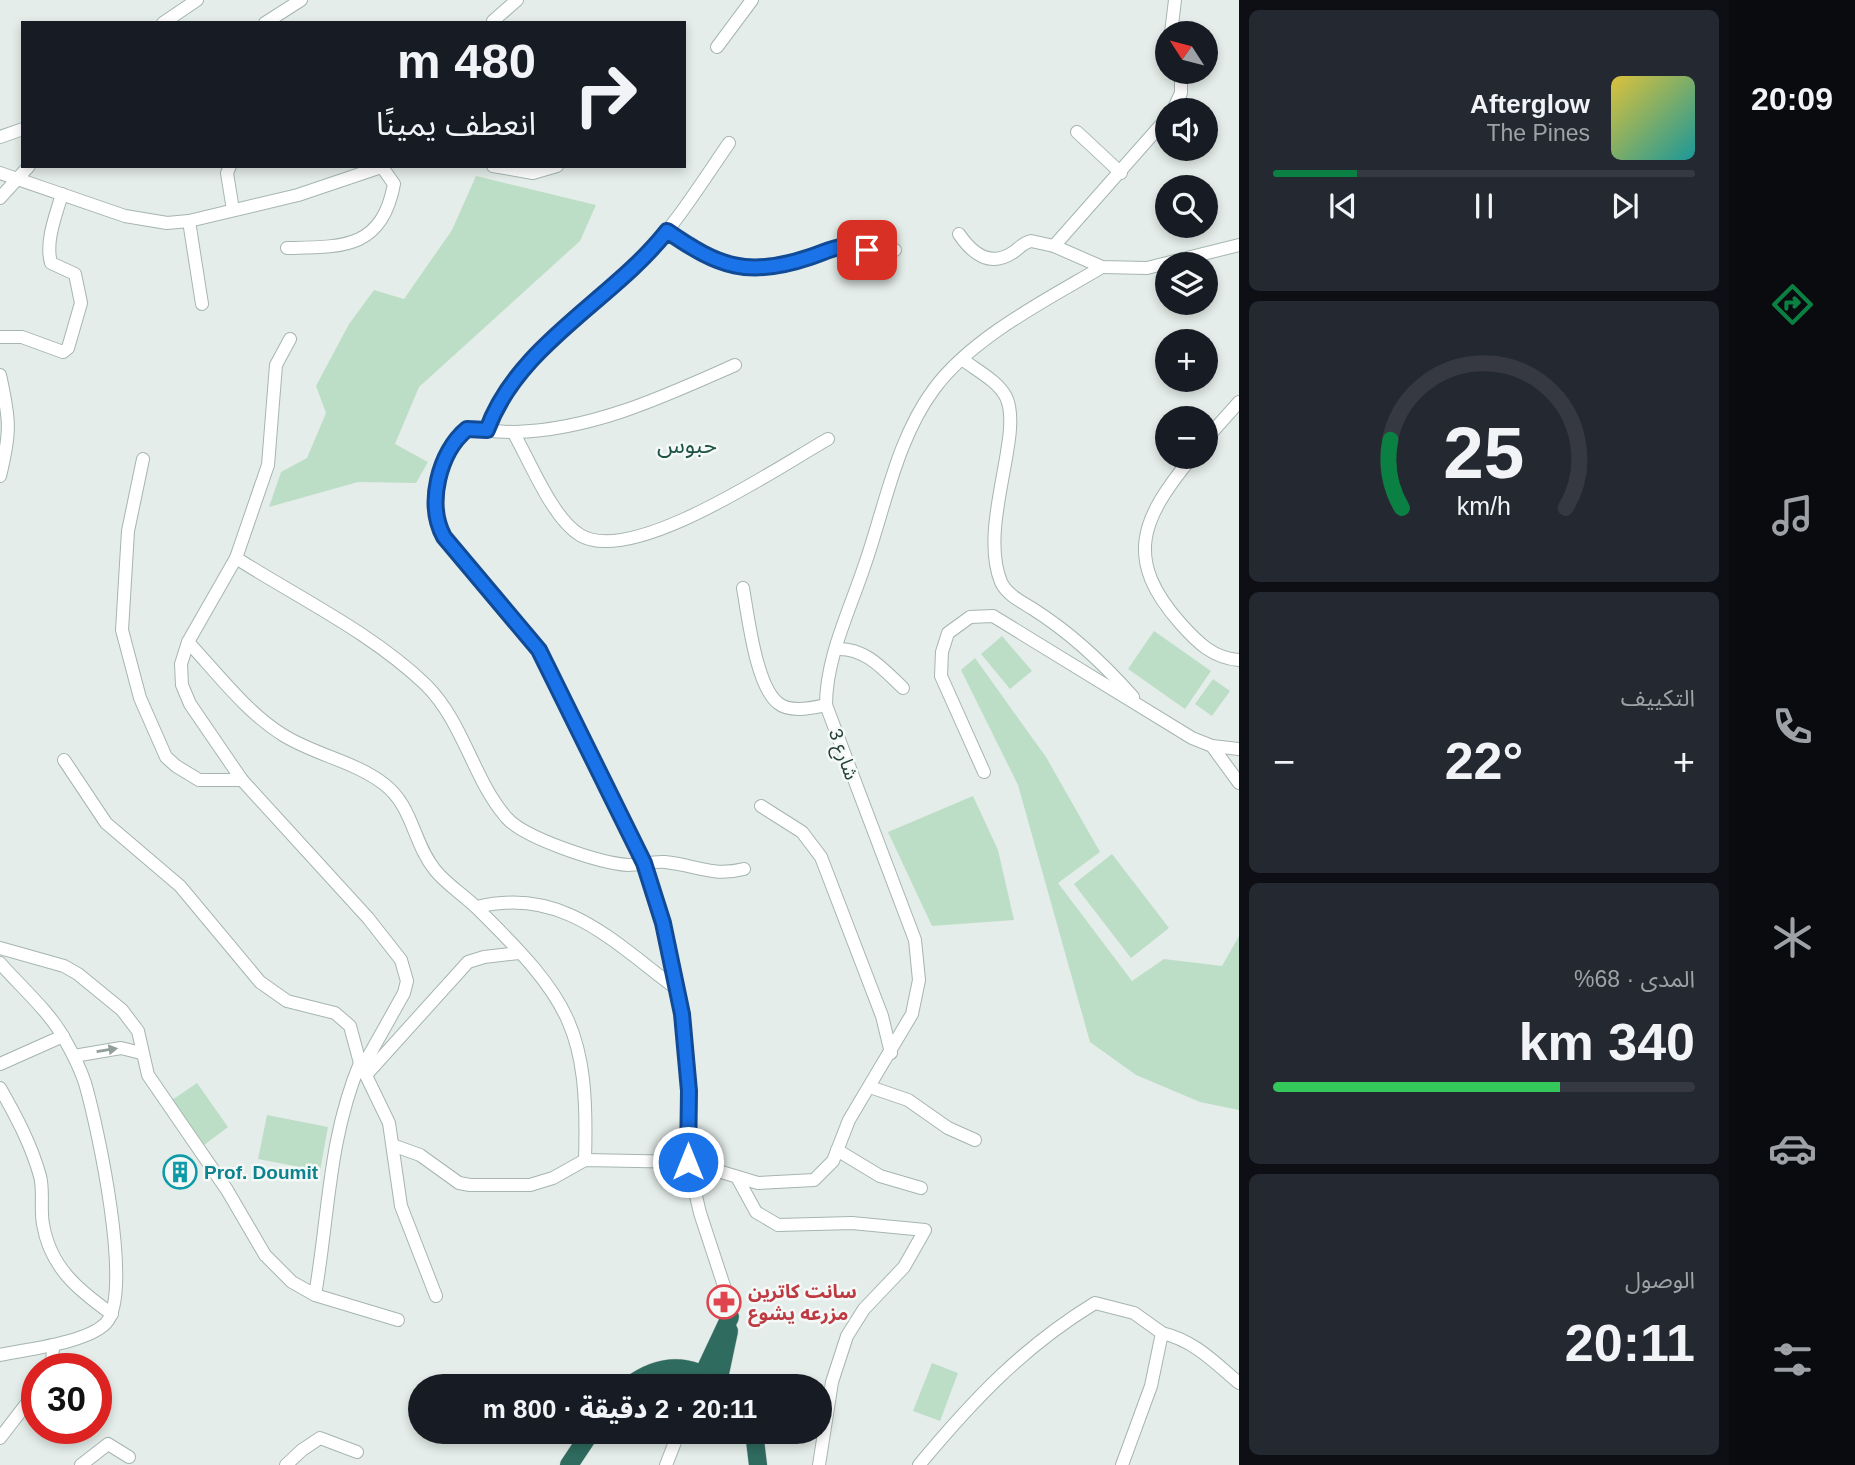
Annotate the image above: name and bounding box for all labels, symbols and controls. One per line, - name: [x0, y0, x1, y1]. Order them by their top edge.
- north arrow: [1155, 21, 1218, 84]
- map controls: [1155, 21, 1218, 469]
- text: 480 m: [397, 34, 536, 88]
- icon: right: [560, 49, 651, 140]
- text: 20:09: [1751, 81, 1833, 117]
- text: Afterglow: [1470, 89, 1590, 119]
- button: sound: [1155, 98, 1218, 161]
- text: انعطف يمينًا: [376, 106, 536, 142]
- text: The Pines: [1486, 120, 1590, 146]
- button: search: [1155, 175, 1218, 238]
- icon: previous: [1324, 187, 1362, 225]
- icon: pause: [1465, 187, 1503, 225]
- icon: next: [1606, 187, 1644, 225]
- pin: [837, 220, 897, 280]
- icon: arrive: [848, 231, 886, 269]
- button: layers: [1155, 252, 1218, 315]
- icon: directions: [1768, 280, 1817, 329]
- button: +: [1155, 329, 1218, 392]
- button: −: [1155, 406, 1218, 469]
- text: 25: [1444, 412, 1524, 493]
- district label: حبوس: [657, 432, 717, 459]
- text: km/h: [1457, 491, 1511, 519]
- icon: music: [1768, 491, 1817, 540]
- text: التكييف: [1621, 685, 1695, 711]
- icon: phone: [1768, 702, 1817, 751]
- street label: شارع 3: [822, 726, 862, 784]
- text: 22°: [1445, 732, 1523, 790]
- text: −: [1273, 741, 1295, 783]
- text: +: [1673, 741, 1695, 783]
- icon: climate: [1768, 913, 1817, 962]
- text: المدى · 68%: [1574, 966, 1695, 992]
- text: 340 km: [1519, 1013, 1695, 1071]
- one-way arrow: [96, 1044, 118, 1055]
- icon: car: [1768, 1124, 1817, 1173]
- position arrow: [651, 1125, 725, 1199]
- building icon: Prof. Doumit: [161, 1153, 199, 1191]
- place label: Prof. Doumit: [204, 1162, 319, 1183]
- text: الوصول: [1625, 1267, 1695, 1293]
- place label: سانت كاترين مزرعه يشوع: [748, 1281, 857, 1327]
- pharmacy icon: سانت كاترين مزرعه يشوع: [705, 1283, 743, 1321]
- text: 20:11: [1565, 1314, 1695, 1372]
- icon: filters: [1768, 1335, 1817, 1384]
- speed limit sign: 30: [21, 1353, 112, 1444]
- text: 20:11 · 2 دقيقة · 800 m: [483, 1394, 757, 1424]

